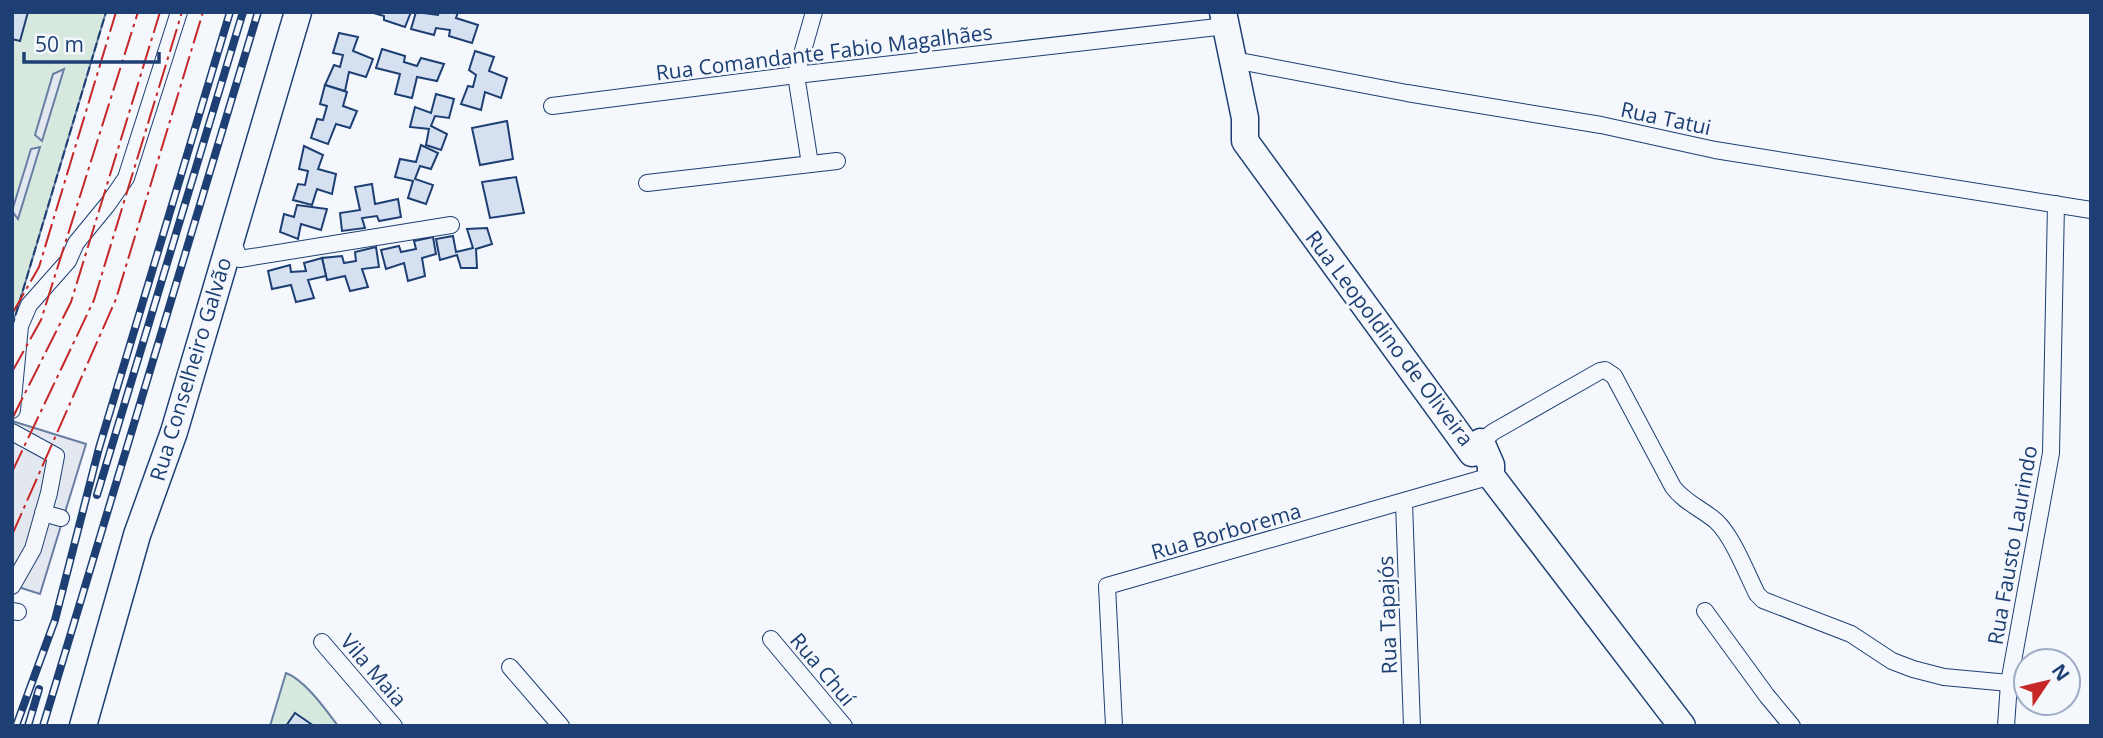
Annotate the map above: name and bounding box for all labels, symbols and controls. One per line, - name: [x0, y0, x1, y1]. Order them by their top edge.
- street label: Rua Comandante Fabio Magalhães: [654, 17, 994, 87]
- scale bar: [24, 21, 159, 65]
- text: 50 m: [35, 30, 84, 58]
- street label: Rua Tatui: [1618, 95, 1714, 141]
- street label: Rua Leopoldino de Oliveira: [1300, 225, 1480, 451]
- street label: Rua Conselheiro Galvão: [143, 254, 237, 484]
- street label: Rua Fausto Laurindo: [1981, 443, 2043, 647]
- street label: Rua Borborema: [1148, 496, 1304, 566]
- street label: Rua Tapajós: [1371, 555, 1403, 675]
- street label: Rua Chuí: [784, 627, 862, 712]
- street label: Vila Maia: [335, 628, 413, 712]
- north arrow: [2012, 647, 2082, 717]
- text: N: [2046, 658, 2076, 686]

